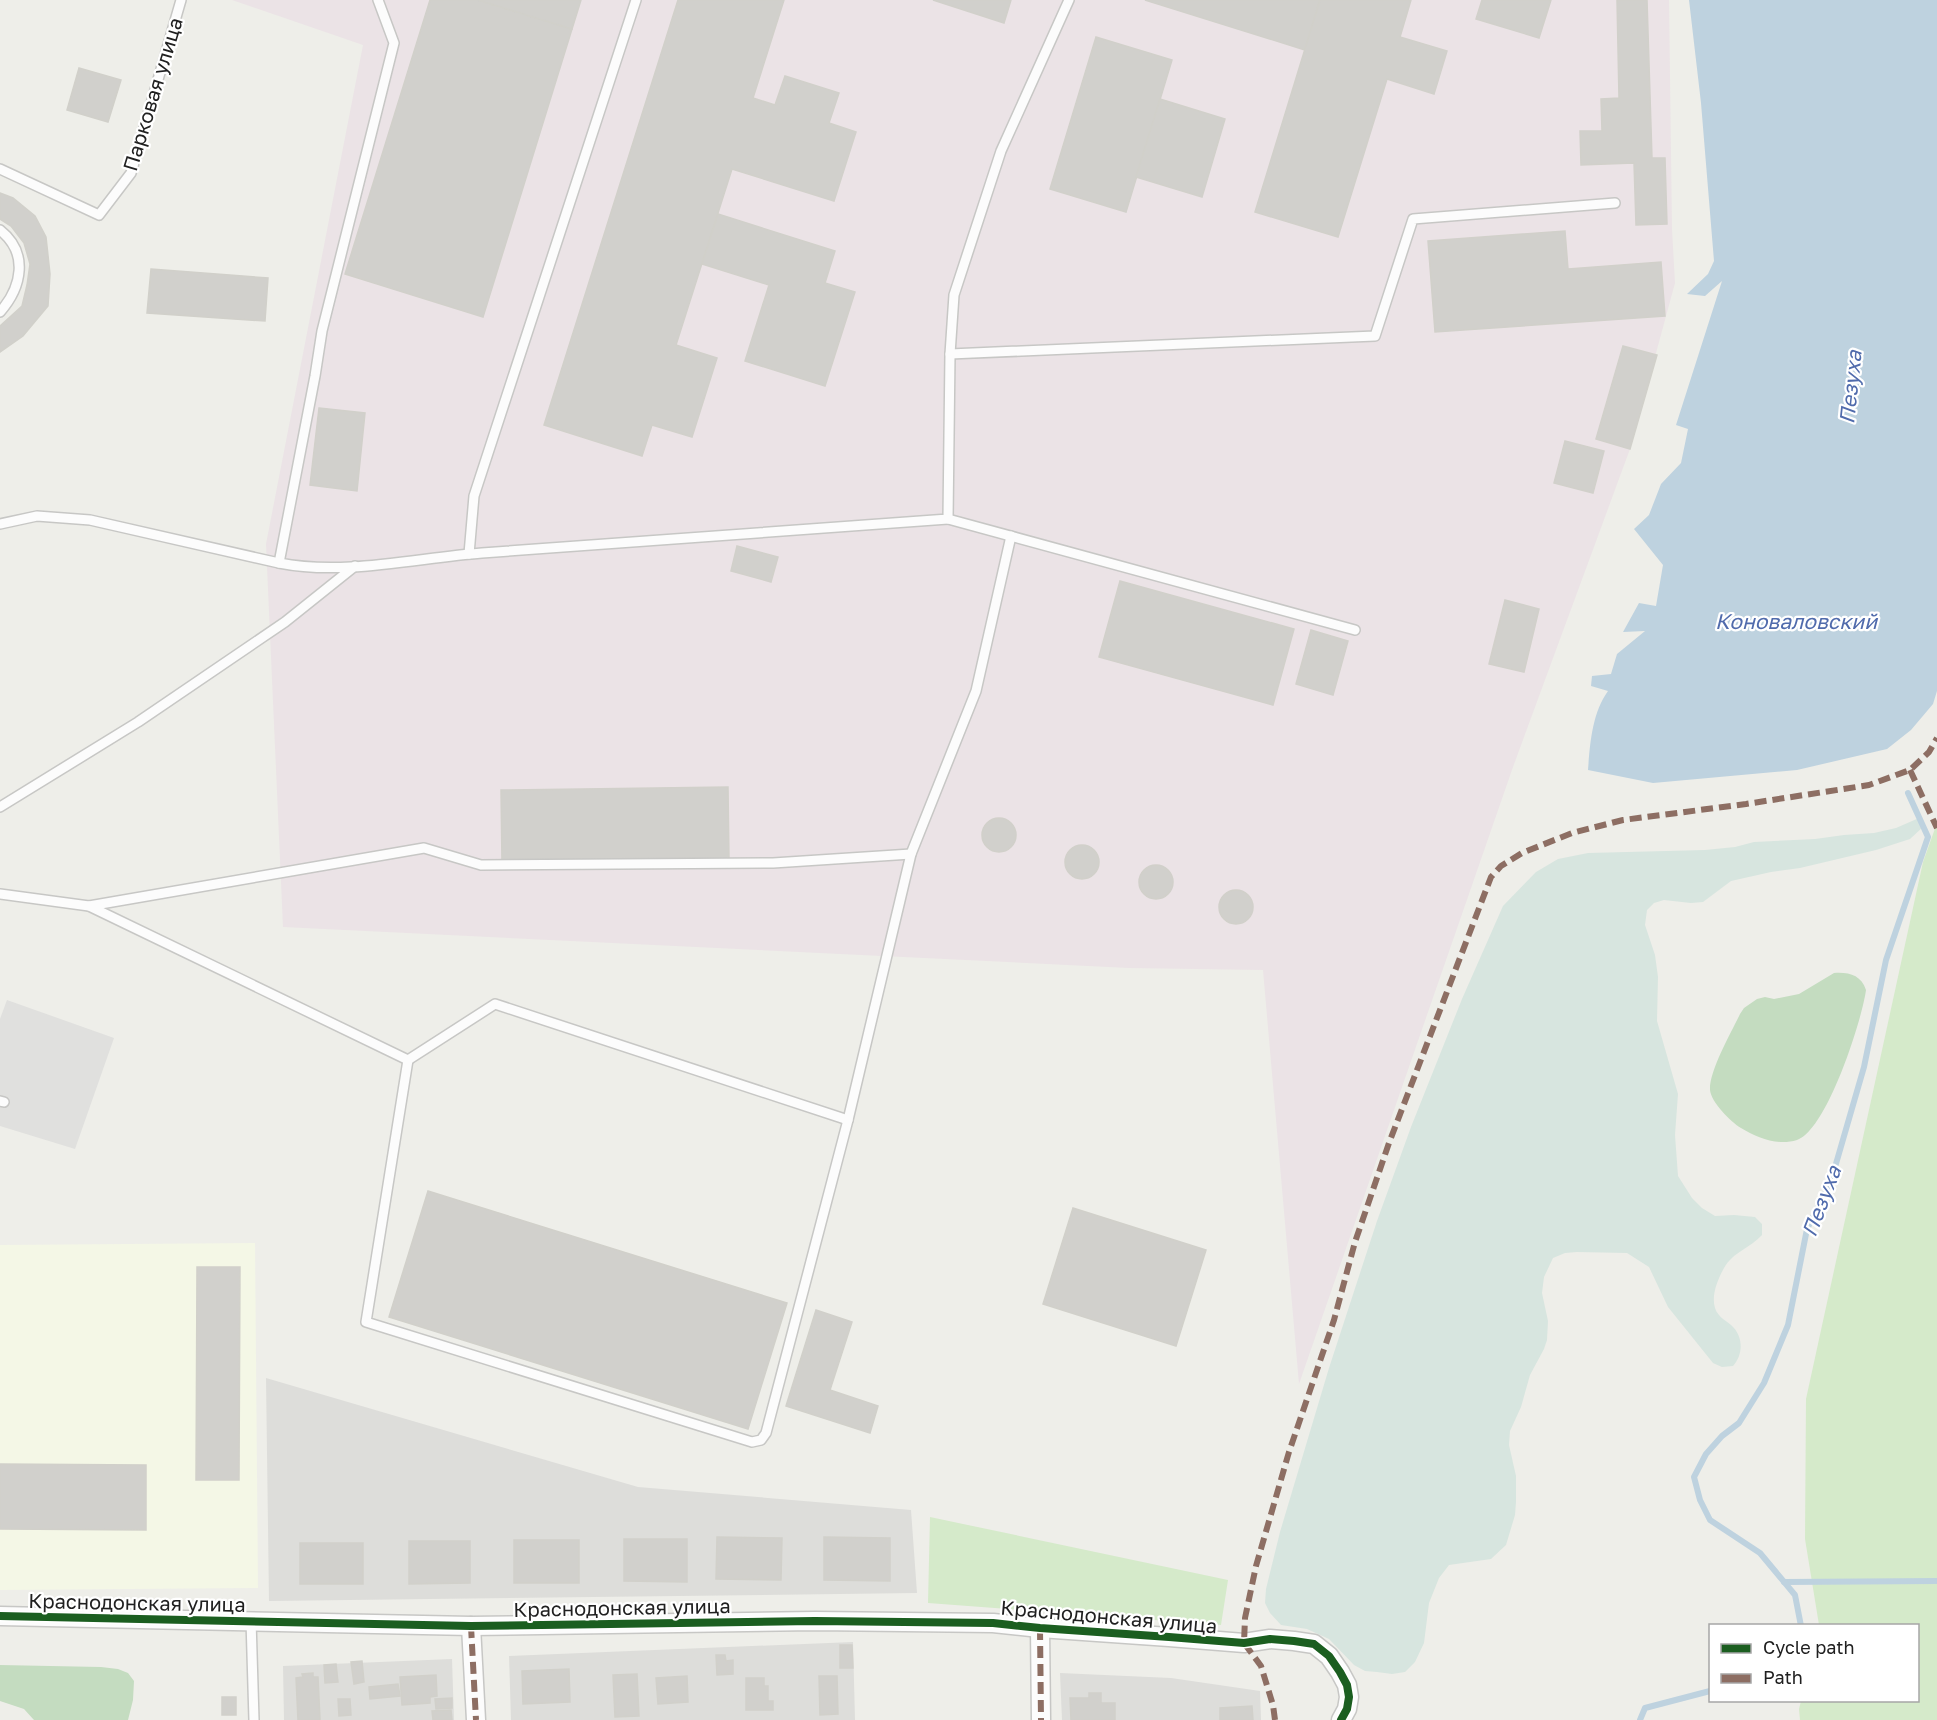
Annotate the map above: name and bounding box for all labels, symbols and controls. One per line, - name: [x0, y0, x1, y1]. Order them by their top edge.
- street label: Парковая улица: [117, 14, 187, 174]
- water label: Пезуха: [1833, 348, 1867, 425]
- water label: Коноваловский: [1715, 608, 1878, 634]
- water label: Пезуха: [1796, 1161, 1847, 1240]
- street label: Краснодонская улица: [28, 1588, 246, 1616]
- street label: Краснодонская улица: [513, 1593, 731, 1621]
- street label: Краснодонская улица: [1000, 1595, 1218, 1637]
- legend: [1709, 1624, 1919, 1702]
- text: Cycle path: [1763, 1636, 1855, 1658]
- text: Path: [1763, 1666, 1803, 1688]

